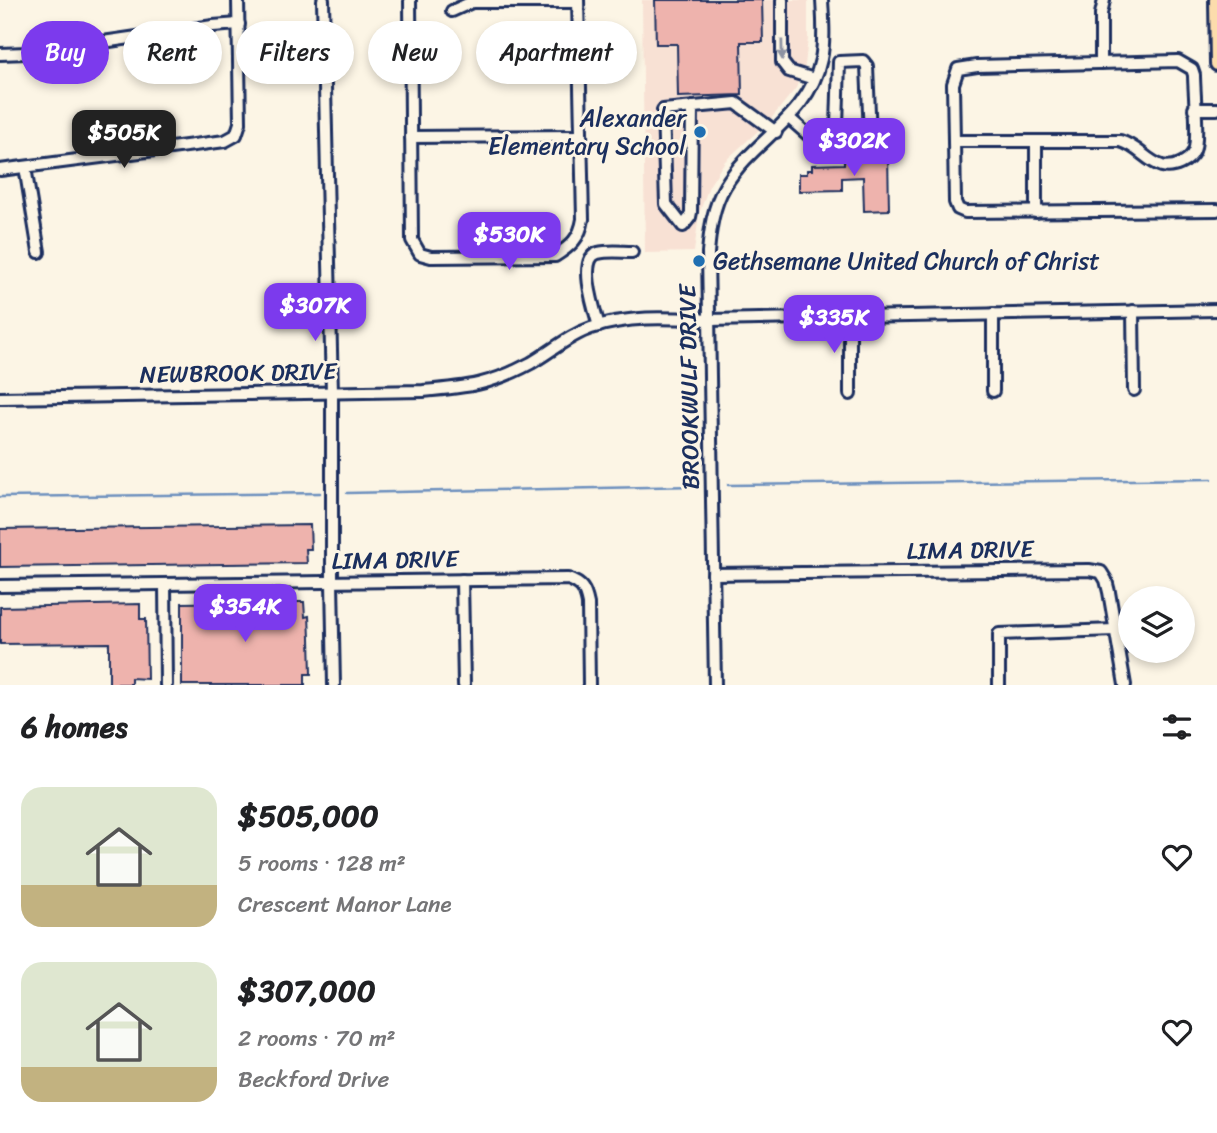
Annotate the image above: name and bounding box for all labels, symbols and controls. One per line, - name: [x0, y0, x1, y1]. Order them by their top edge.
- chip: Buy: [21, 21, 109, 84]
- chip: Rent: [123, 21, 222, 84]
- chip: Filters: [236, 21, 354, 84]
- chip: New: [368, 21, 462, 84]
- chip: Apartment: [476, 21, 637, 84]
- one-way arrow: [776, 39, 788, 61]
- place label: Alexander Elementary School: [488, 97, 688, 167]
- pin: $505K: [75, 110, 173, 170]
- text: $505K: [88, 112, 160, 153]
- pin: $302K: [805, 118, 903, 178]
- text: $302K: [819, 120, 889, 161]
- marker: Alexander Elementary School: [692, 124, 708, 140]
- pin: $530K: [460, 212, 558, 272]
- text: $530K: [474, 214, 544, 255]
- place label: Gethsemane United Church of Christ: [713, 240, 1100, 282]
- marker: Gethsemane United Church of Christ: [691, 253, 707, 269]
- street label: BROOKWULF DRIVE: [666, 282, 712, 490]
- pin: $307K: [266, 284, 364, 343]
- text: $307K: [280, 285, 350, 326]
- pin: $335K: [785, 296, 883, 355]
- text: $335K: [800, 297, 868, 338]
- street label: NEWBROOK DRIVE: [139, 350, 338, 396]
- street label: LIMA DRIVE: [906, 528, 1035, 572]
- street label: LIMA DRIVE: [331, 538, 460, 582]
- pin: $354K: [196, 584, 294, 644]
- text: $354K: [210, 586, 280, 627]
- map controls: [1118, 586, 1195, 663]
- button: layers: [1118, 586, 1195, 663]
- text: 6 homes: [21, 700, 128, 754]
- icon: filters: [1158, 708, 1196, 746]
- text: $505,000: [238, 789, 379, 843]
- icon: home: [77, 815, 161, 899]
- icon: heart: [1158, 838, 1196, 876]
- text: 5 rooms · 128 m²: [238, 843, 406, 884]
- text: Crescent Manor Lane: [238, 884, 451, 925]
- text: $307,000: [238, 964, 376, 1018]
- icon: home: [77, 990, 161, 1074]
- icon: heart: [1158, 1013, 1196, 1051]
- text: 2 rooms · 70 m²: [238, 1018, 396, 1059]
- text: Beckford Drive: [238, 1059, 389, 1100]

